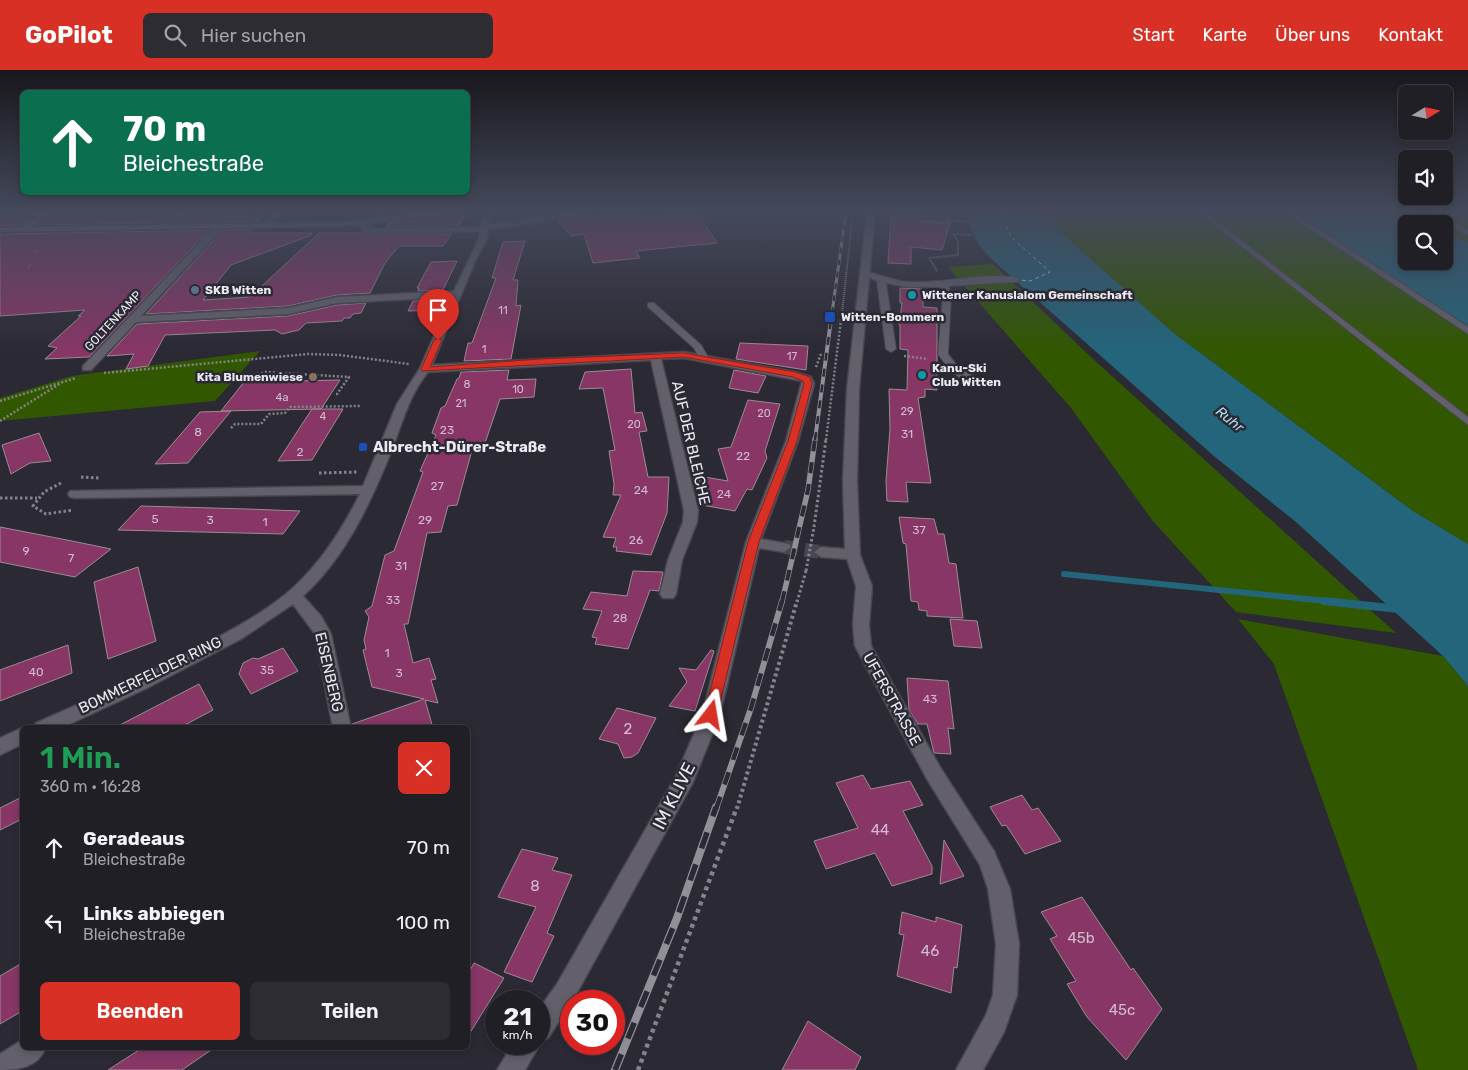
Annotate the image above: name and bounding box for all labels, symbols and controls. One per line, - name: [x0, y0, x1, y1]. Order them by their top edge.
- search box: [143, 13, 493, 58]
- text: GoPilot: [25, 21, 113, 49]
- icon: search: [161, 21, 189, 49]
- text: Hier suchen: [201, 24, 306, 47]
- text: Start: [1132, 24, 1175, 46]
- text: Karte: [1203, 24, 1247, 46]
- text: Über uns: [1275, 24, 1350, 46]
- text: Kontakt: [1378, 24, 1443, 46]
- north arrow: [1398, 85, 1452, 140]
- map controls: [1398, 85, 1453, 270]
- text: 70 m: [123, 108, 206, 150]
- icon: ahead: [40, 110, 105, 175]
- text: Bleichestraße: [123, 150, 264, 177]
- button: sound: [1398, 150, 1453, 205]
- button: search: [1398, 215, 1453, 270]
- place label: SKB Witten: [205, 283, 272, 297]
- marker: SKB Witten: [189, 284, 201, 296]
- street label: GOLTENKAMP: [82, 288, 144, 354]
- place label: Wittener Kanuslalom Gemeinschaft: [922, 288, 1133, 302]
- pin: [417, 289, 459, 340]
- marker: Wittener Kanuslalom Gemeinschaft: [906, 289, 918, 301]
- icon: arrive: [424, 296, 452, 324]
- house number: 11: [498, 304, 508, 317]
- marker: Witten-Bommern: [823, 310, 837, 324]
- place label: Witten-Bommern: [841, 310, 944, 324]
- house number: 1: [482, 343, 486, 356]
- house number: 17: [787, 350, 798, 363]
- place label: Kanu-Ski Club Witten: [932, 361, 1001, 389]
- marker: Kanu-Ski Club Witten: [916, 369, 928, 381]
- place label: Kita Blumenwiese: [197, 370, 303, 384]
- marker: Kita Blumenwiese: [307, 371, 319, 383]
- house number: 8: [464, 378, 471, 391]
- street label: AUF DER BLEICHE: [668, 379, 714, 507]
- house number: 10: [512, 383, 524, 396]
- house number: 4a: [276, 391, 288, 404]
- house number: 21: [455, 397, 467, 410]
- water label: Ruhr: [1212, 403, 1248, 436]
- house number: 29: [901, 405, 913, 418]
- house number: 20: [757, 407, 771, 420]
- house number: 4: [320, 410, 327, 423]
- house number: 20: [627, 418, 641, 431]
- house number: 23: [440, 423, 454, 437]
- house number: 8: [194, 425, 202, 439]
- house number: 31: [901, 427, 913, 441]
- place label: Albrecht-Dürer-Straße: [373, 438, 546, 456]
- marker: Albrecht-Dürer-Straße: [357, 441, 369, 453]
- house number: 2: [296, 445, 304, 459]
- house number: 22: [736, 449, 750, 463]
- house number: 27: [430, 479, 444, 493]
- house number: 24: [634, 483, 649, 497]
- house number: 24: [717, 487, 732, 501]
- house number: 5: [151, 512, 159, 526]
- house number: 3: [206, 513, 214, 527]
- house number: 29: [418, 513, 432, 527]
- house number: 1: [262, 515, 268, 529]
- house number: 37: [912, 523, 926, 537]
- house number: 26: [629, 533, 643, 547]
- house number: 9: [22, 544, 30, 558]
- house number: 7: [68, 551, 74, 565]
- house number: 31: [395, 559, 407, 573]
- house number: 33: [386, 593, 400, 607]
- house number: 28: [613, 611, 627, 625]
- street label: EISENBERG: [311, 630, 347, 714]
- street label: BOMMERFELDER RING: [76, 633, 224, 717]
- house number: 1: [384, 646, 390, 660]
- street label: UFERSTRASSE: [859, 649, 925, 749]
- house number: 35: [260, 663, 274, 677]
- house number: 40: [28, 665, 44, 679]
- house number: 3: [395, 666, 403, 680]
- position arrow: [684, 688, 736, 740]
- house number: 43: [923, 692, 937, 706]
- house number: 2: [624, 720, 633, 738]
- text: 1 Min.: [40, 740, 121, 776]
- button: close: [398, 742, 450, 794]
- street label: IM KLIVE: [648, 759, 700, 833]
- text: 360 m · 16:28: [40, 777, 141, 796]
- house number: 44: [871, 821, 889, 839]
- text: Geradeaus: [83, 827, 185, 850]
- icon: ahead: [40, 834, 68, 862]
- text: 70 m: [407, 836, 450, 859]
- text: Bleichestraße: [83, 850, 186, 869]
- house number: 8: [530, 877, 540, 895]
- text: Links abbiegen: [83, 902, 225, 925]
- icon: left: [40, 909, 68, 937]
- text: 100 m: [396, 911, 450, 934]
- text: Bleichestraße: [83, 925, 186, 944]
- house number: 45b: [1067, 929, 1095, 947]
- house number: 46: [921, 942, 939, 960]
- button: Beenden: [40, 982, 240, 1040]
- button: Teilen: [250, 982, 450, 1040]
- speed limit sign: 30: [560, 990, 625, 1055]
- house number: 45c: [1109, 1001, 1135, 1019]
- text: 21: [503, 1002, 532, 1031]
- text: km/h: [503, 1028, 532, 1042]

